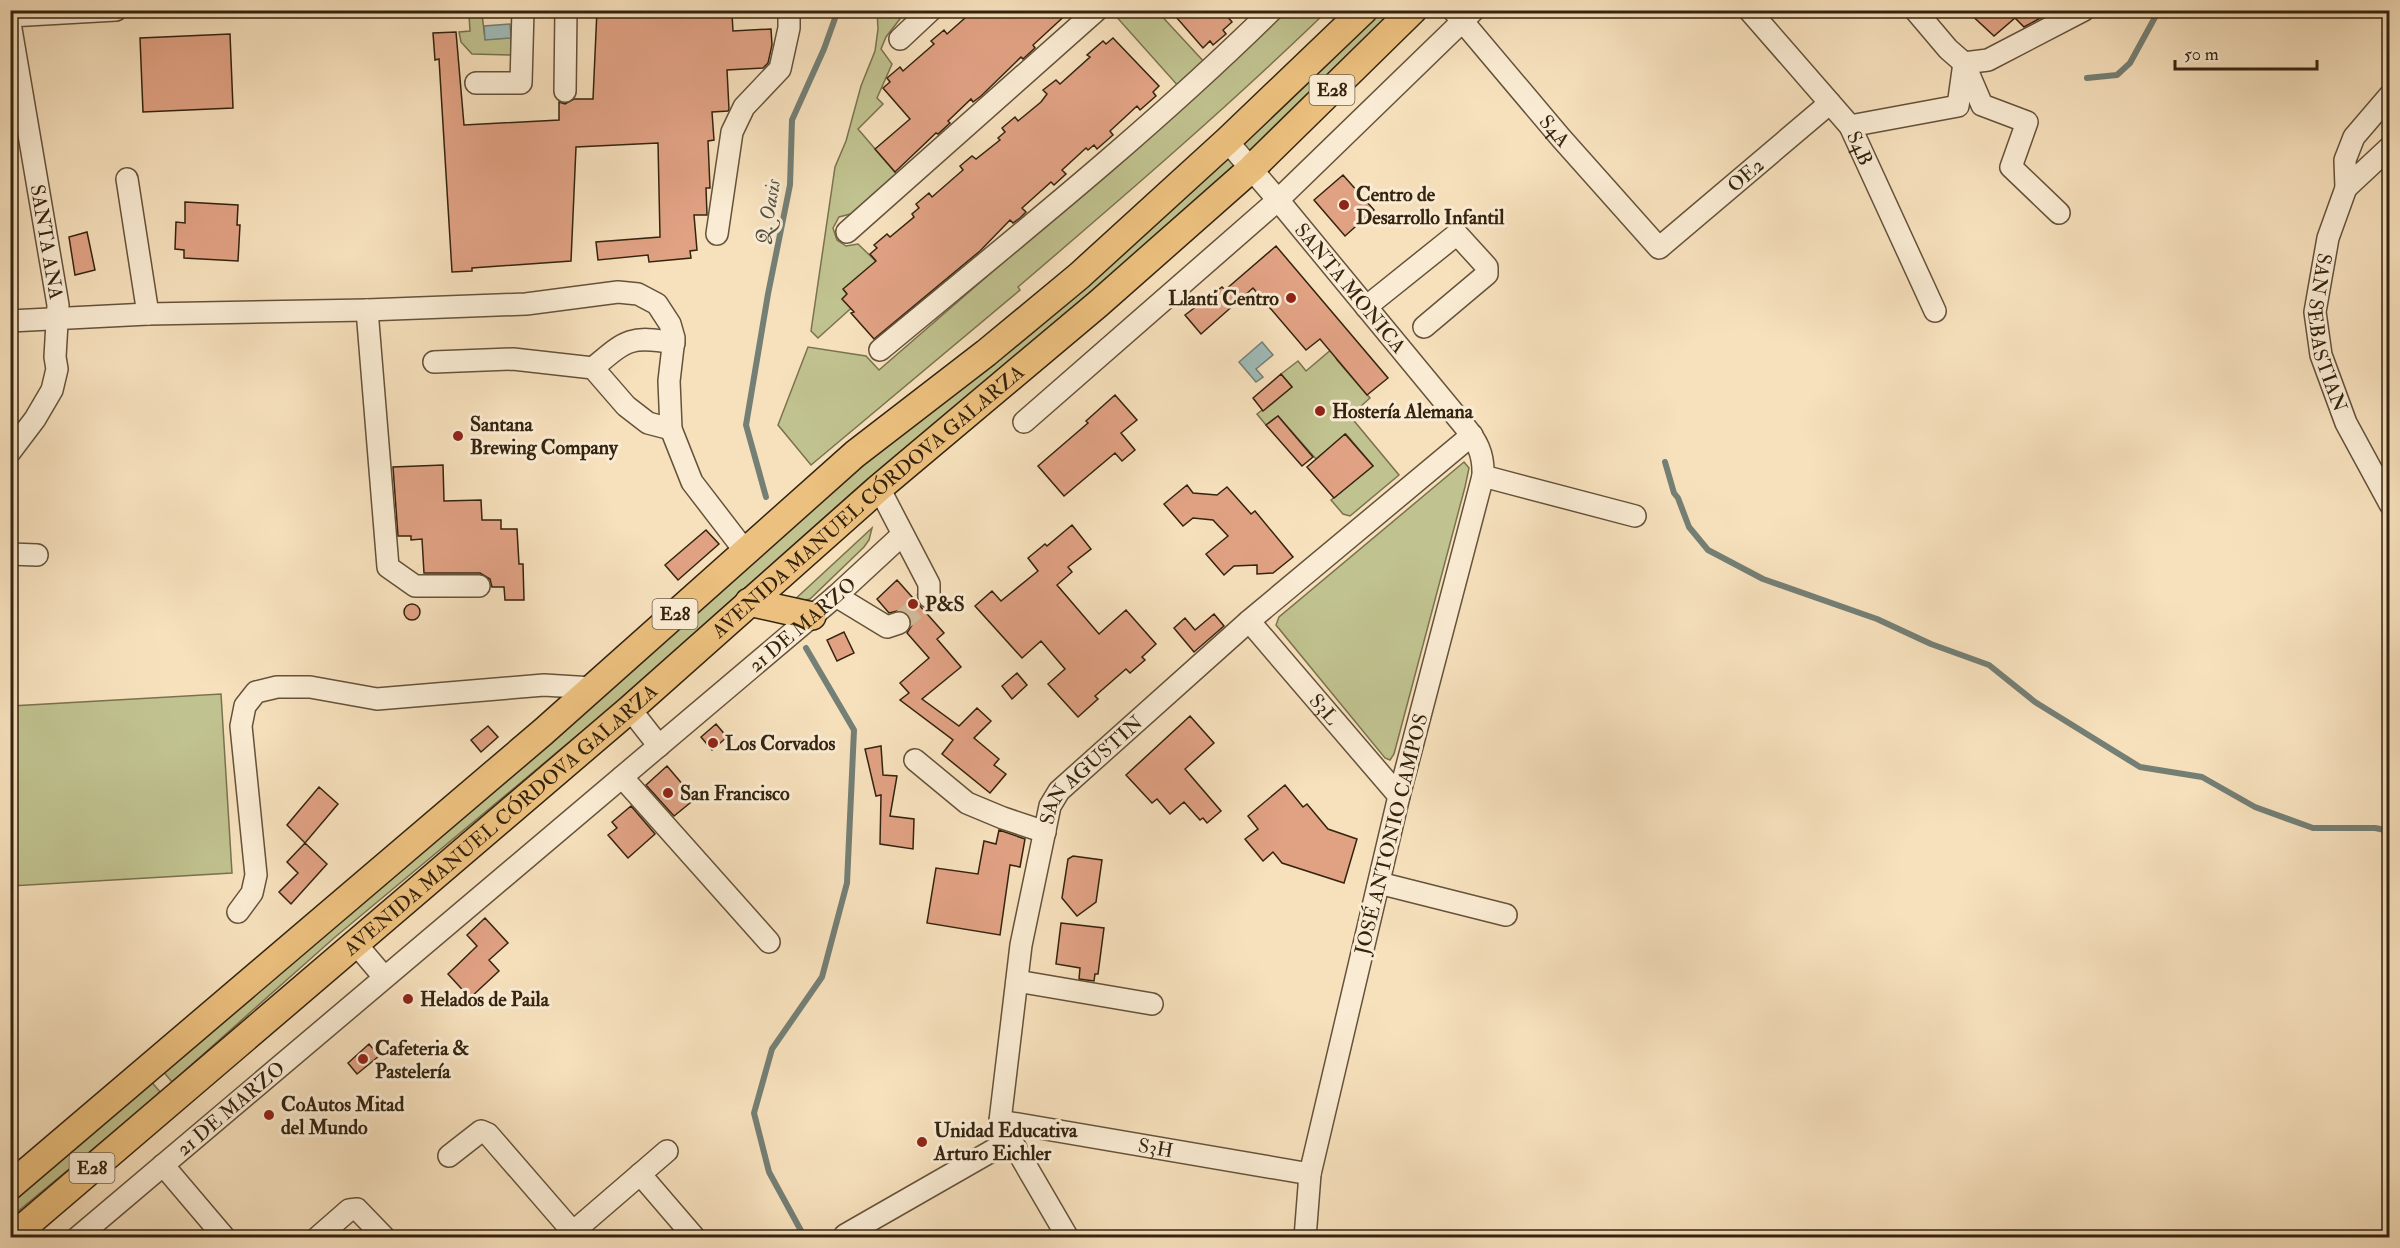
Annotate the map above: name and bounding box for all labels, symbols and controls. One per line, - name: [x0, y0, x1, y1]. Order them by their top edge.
- scale bar: [2175, 33, 2318, 71]
- text: 50 m: [2184, 43, 2219, 66]
- road number: E28: [1310, 75, 1354, 105]
- street label: S4A: [1534, 110, 1575, 153]
- street label: S4B: [1841, 127, 1878, 169]
- street label: OE2: [1722, 153, 1769, 198]
- water label: Q. Oasis: [750, 176, 787, 247]
- place label: Centro de Desarrollo Infantil: [1356, 182, 1505, 230]
- street label: SANTA ANA: [25, 183, 69, 302]
- marker: Centro de Desarrollo Infantil: [1337, 198, 1351, 212]
- street label: SANTA MONICA: [1289, 218, 1411, 359]
- street label: SAN SEBASTIAN: [2302, 251, 2353, 415]
- place label: Llanti Centro: [1168, 286, 1279, 311]
- marker: Llanti Centro: [1284, 291, 1298, 305]
- street label: AVENIDA MANUEL CÓRDOVA GALARZA: [706, 359, 1030, 644]
- place label: Hostería Alemana: [1332, 399, 1474, 424]
- marker: Hostería Alemana: [1313, 404, 1327, 418]
- place label: Santana Brewing Company: [470, 412, 619, 461]
- marker: Santana Brewing Company: [451, 429, 465, 443]
- street label: 21 DE MARZO: [743, 572, 862, 678]
- place label: P&S: [925, 592, 965, 617]
- marker: P&S: [906, 597, 920, 611]
- road number: E28: [652, 599, 698, 629]
- street label: AVENIDA MANUEL CÓRDOVA GALARZA: [338, 678, 663, 962]
- street label: S3L: [1304, 689, 1345, 731]
- street label: SAN AGUSTIN: [1034, 710, 1148, 827]
- street label: JOSÉ ANTONIO CAMPOS: [1348, 711, 1434, 958]
- place label: Los Corvados: [725, 731, 835, 756]
- marker: Los Corvados: [706, 736, 720, 750]
- place label: San Francisco: [680, 781, 790, 806]
- marker: San Francisco: [661, 786, 675, 800]
- place label: Helados de Paila: [420, 987, 550, 1012]
- marker: Helados de Paila: [401, 992, 415, 1006]
- place label: Cafeteria & Pastelería: [375, 1036, 470, 1084]
- marker: Cafeteria & Pastelería: [356, 1052, 370, 1066]
- street label: 21 DE MARZO: [172, 1056, 290, 1161]
- place label: CoAutos Mitad del Mundo: [281, 1092, 405, 1140]
- marker: CoAutos Mitad del Mundo: [262, 1108, 276, 1122]
- place label: Unidad Educativa Arturo Eichler: [933, 1118, 1078, 1166]
- street label: S3H: [1136, 1133, 1175, 1163]
- marker: Unidad Educativa Arturo Eichler: [915, 1135, 929, 1149]
- road number: E28: [70, 1153, 115, 1183]

